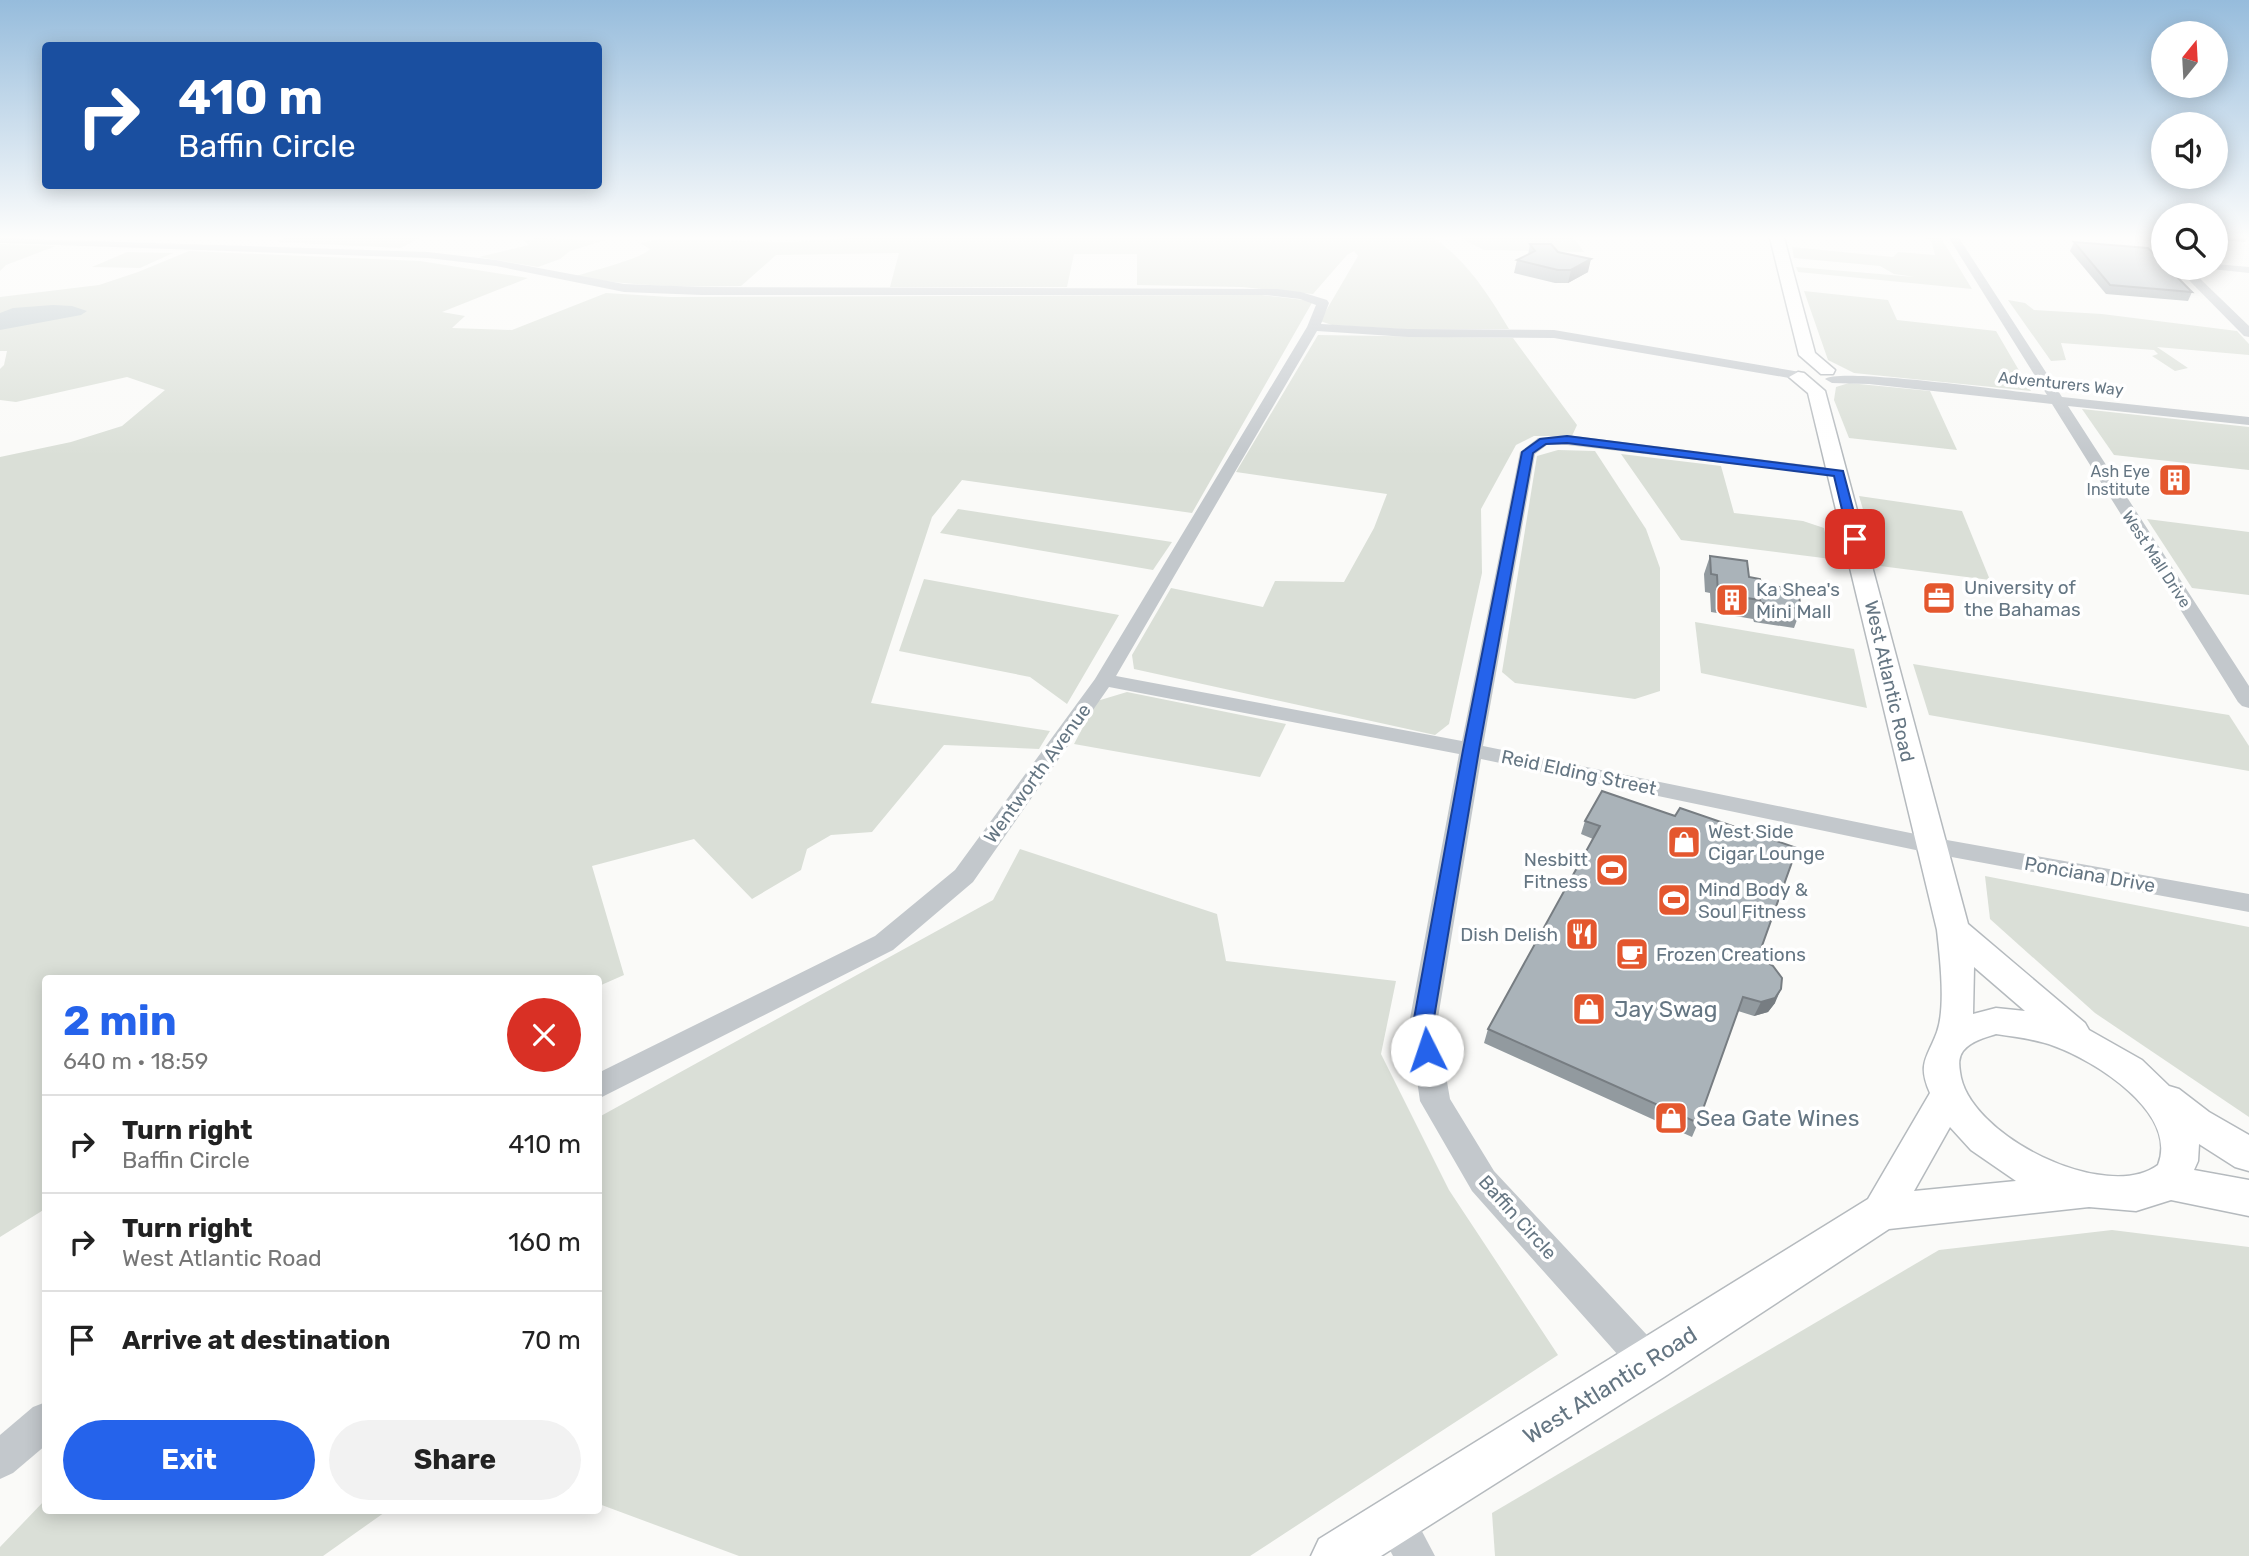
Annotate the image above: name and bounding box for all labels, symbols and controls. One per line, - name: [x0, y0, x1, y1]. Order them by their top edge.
- north arrow: [2151, 21, 2228, 98]
- map controls: [2151, 21, 2228, 280]
- text: 410 m: [178, 68, 323, 126]
- icon: right: [63, 70, 154, 161]
- button: sound: [2151, 112, 2228, 189]
- text: Baffin Circle: [178, 127, 356, 165]
- button: search: [2151, 203, 2228, 280]
- street label: Adventurers Way: [1997, 367, 2125, 400]
- building icon: Ash Eye Institute: [2156, 461, 2194, 499]
- place label: Ash Eye Institute: [2087, 462, 2150, 499]
- street label: West Mall Drive: [2118, 507, 2195, 611]
- pin: [1825, 509, 1885, 569]
- icon: arrive: [1836, 520, 1874, 558]
- place label: University of the Bahamas: [1964, 576, 2081, 621]
- place label: Ka Shea's Mini Mall: [1756, 578, 1840, 623]
- office icon: University of the Bahamas: [1920, 579, 1958, 617]
- building icon: Ka Shea's Mini Mall: [1713, 581, 1751, 619]
- street label: West Atlantic Road: [1860, 598, 1919, 764]
- street label: Wentworth Avenue: [979, 699, 1096, 848]
- street label: Reid Elding Street: [1499, 745, 1659, 800]
- place label: West Side Cigar Lounge: [1708, 820, 1825, 865]
- shop icon: West Side Cigar Lounge: [1665, 823, 1703, 861]
- place label: Nesbitt Fitness: [1523, 848, 1589, 893]
- sports icon: Nesbitt Fitness: [1593, 851, 1631, 889]
- street label: Ponciana Drive: [2023, 852, 2157, 897]
- place label: Mind Body & Soul Fitness: [1698, 878, 1808, 923]
- sports icon: Mind Body & Soul Fitness: [1655, 881, 1693, 919]
- restaurant icon: Dish Delish: [1563, 915, 1601, 953]
- place label: Dish Delish: [1460, 923, 1558, 946]
- cafe icon: Frozen Creations: [1613, 935, 1651, 973]
- place label: Frozen Creations: [1656, 943, 1806, 966]
- shop icon: Jay Swag: [1570, 990, 1608, 1028]
- place label: Jay Swag: [1614, 995, 1717, 1023]
- text: 2 min: [63, 996, 177, 1046]
- button: close: [507, 998, 581, 1072]
- position arrow: [1390, 1013, 1464, 1087]
- text: 640 m · 18:59: [63, 1047, 208, 1075]
- shop icon: Sea Gate Wines: [1652, 1099, 1690, 1137]
- place label: Sea Gate Wines: [1696, 1104, 1859, 1132]
- text: Turn right: [122, 1115, 252, 1146]
- icon: right: [63, 1125, 101, 1163]
- text: 410 m: [508, 1129, 581, 1160]
- text: Baffin Circle: [122, 1146, 250, 1174]
- street label: Baffin Circle: [1474, 1170, 1561, 1264]
- text: Turn right: [122, 1213, 252, 1244]
- icon: right: [63, 1223, 101, 1261]
- text: 160 m: [508, 1227, 581, 1258]
- text: West Atlantic Road: [122, 1244, 322, 1272]
- street label: West Atlantic Road: [1518, 1320, 1702, 1450]
- icon: arrive: [63, 1321, 101, 1359]
- text: Arrive at destination: [122, 1325, 390, 1356]
- text: 70 m: [522, 1325, 581, 1356]
- button: Exit: [63, 1420, 315, 1500]
- button: Share: [329, 1420, 581, 1500]

